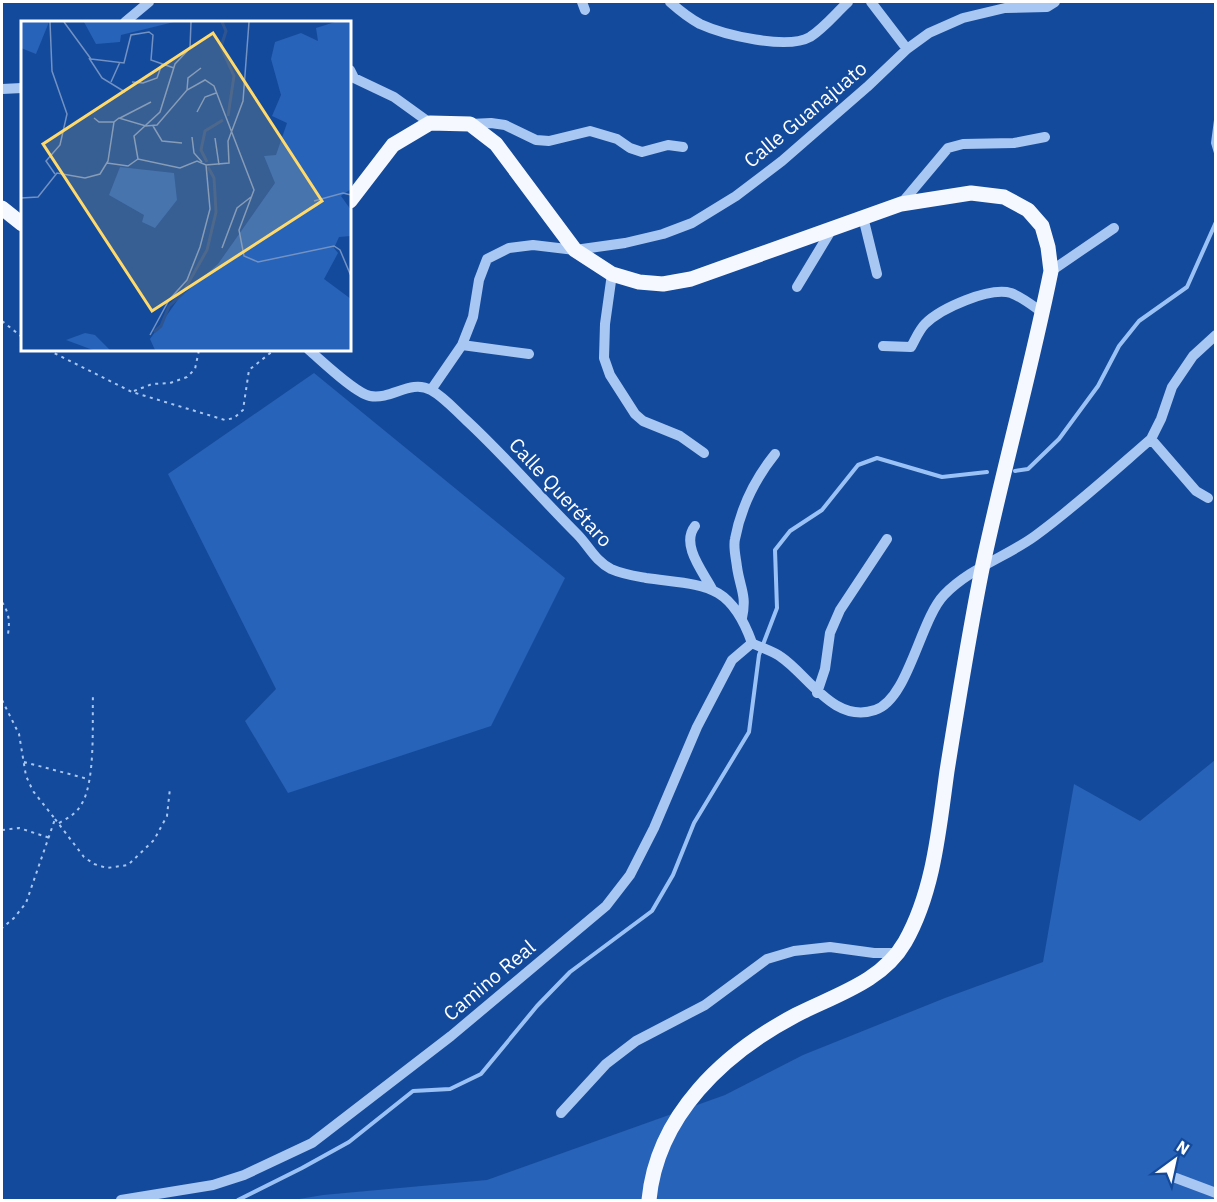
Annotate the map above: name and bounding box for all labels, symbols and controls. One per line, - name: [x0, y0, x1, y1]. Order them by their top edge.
- inset map: [21, 21, 351, 351]
- street label: Calle Guanajuato: [738, 55, 872, 173]
- street label: Calle Querétaro: [503, 431, 619, 553]
- street label: Camino Real: [437, 934, 541, 1026]
- north arrow: [1145, 1130, 1205, 1190]
- text: N: [1173, 1136, 1193, 1159]

